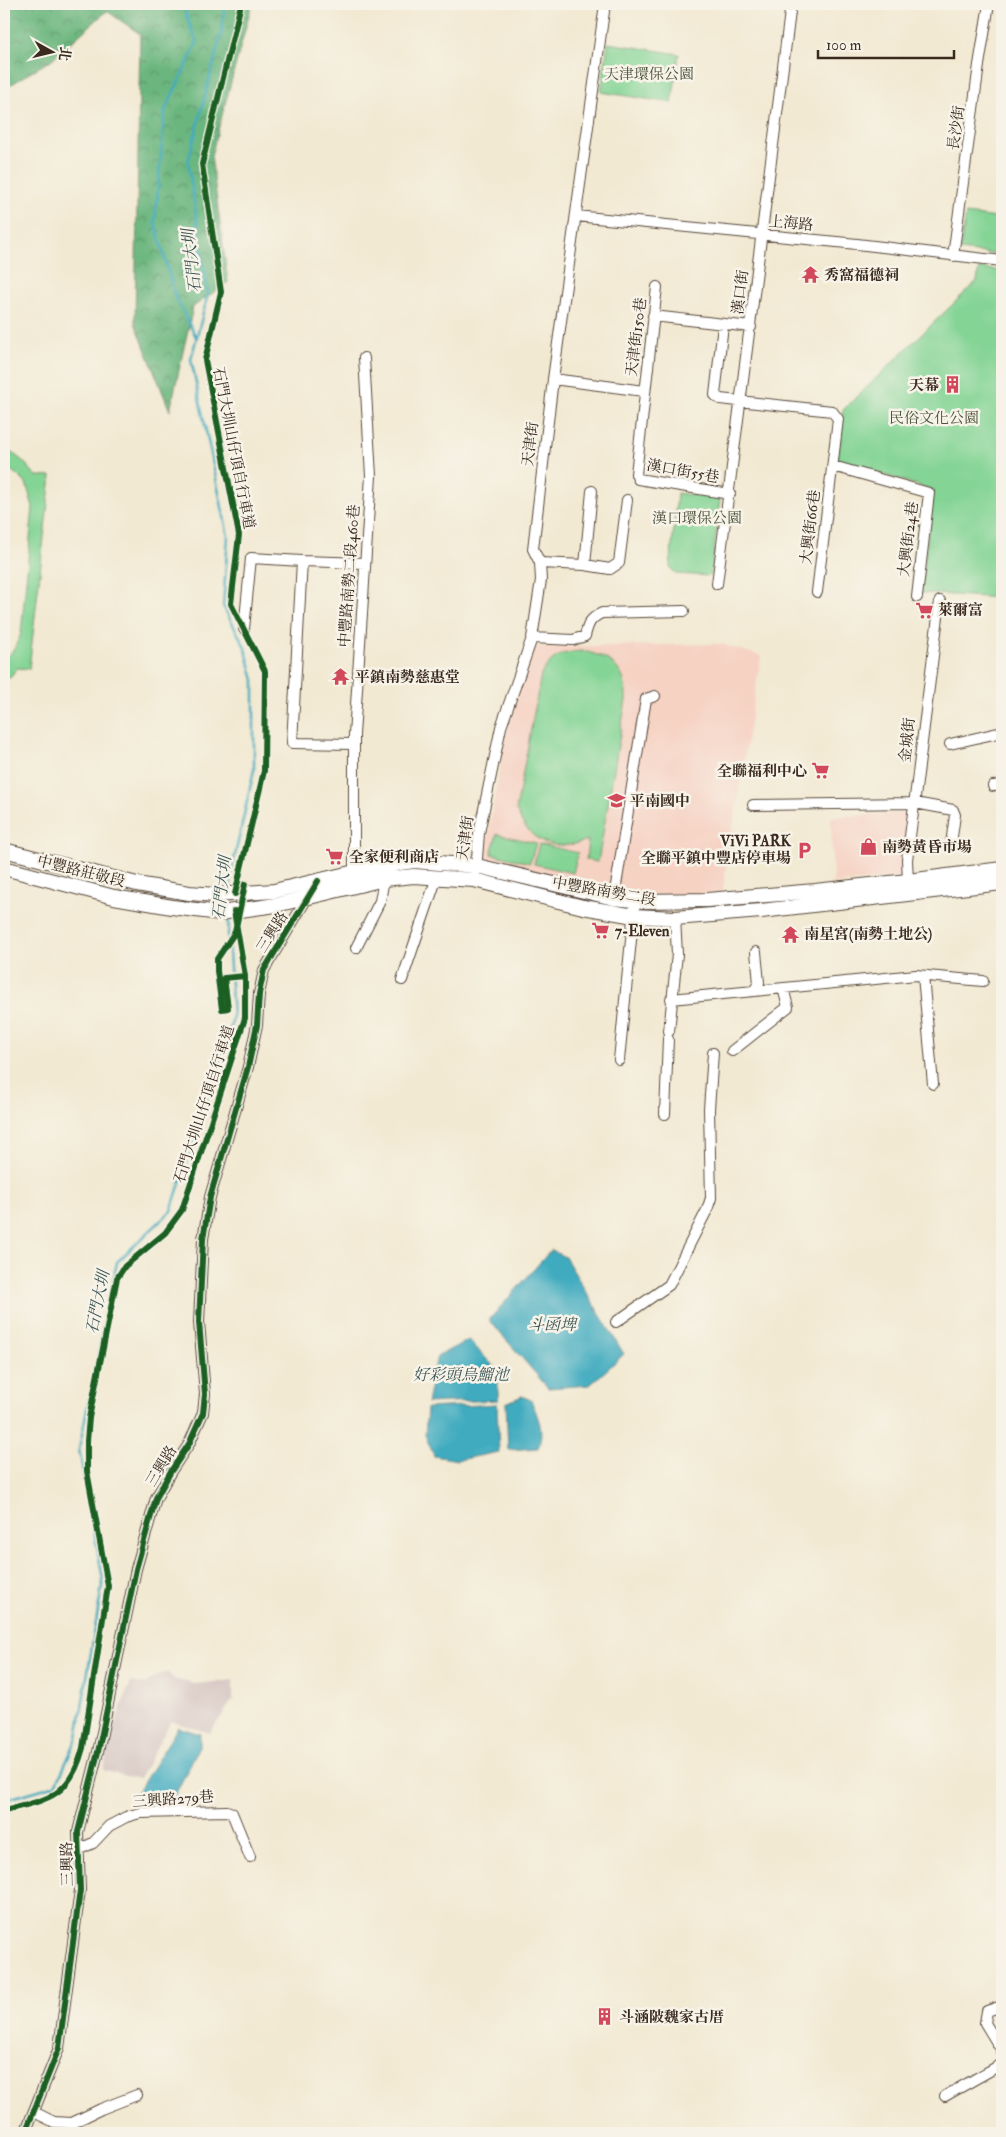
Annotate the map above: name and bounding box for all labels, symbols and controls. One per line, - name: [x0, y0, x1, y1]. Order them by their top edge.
- north arrow: [28, 28, 78, 78]
- scale bar: [818, 28, 955, 60]
- text: 100 m: [826, 36, 862, 55]
- text: 北: [55, 46, 74, 62]
- park label: 天津環保公園: [604, 65, 694, 84]
- street label: 長沙街: [944, 104, 969, 152]
- street label: 上海路: [768, 212, 814, 235]
- water label: 石門大圳: [178, 225, 206, 294]
- temple icon: 秀窩福德祠: [800, 265, 820, 285]
- place label: 秀窩福德祠: [824, 266, 899, 285]
- street label: 漢口街: [728, 269, 753, 316]
- street label: 天津街150巷: [622, 296, 651, 378]
- street label: 石門大圳山仔頂自行車道: [208, 365, 259, 531]
- building icon: 天幕: [943, 375, 963, 395]
- place label: 天幕: [909, 376, 939, 395]
- park label: 民俗文化公園: [889, 409, 979, 428]
- street label: 天津街: [518, 421, 543, 468]
- street label: 漢口街55巷: [645, 456, 721, 487]
- street label: 大興街66巷: [796, 489, 825, 566]
- street label: 大興街24巷: [894, 500, 923, 578]
- street label: 中豐路南勢二段460巷: [335, 504, 364, 648]
- park label: 漢口環保公園: [652, 509, 742, 528]
- supermarket icon: 萊爾富: [914, 600, 934, 620]
- place label: 萊爾富: [938, 601, 983, 620]
- temple icon: 平鎮南勢慈惠堂: [331, 667, 351, 687]
- place label: 平鎮南勢慈惠堂: [355, 668, 460, 687]
- street label: 金城街: [896, 717, 919, 763]
- supermarket icon: 全聯福利中心: [811, 761, 831, 781]
- place label: 全聯福利中心: [717, 762, 807, 781]
- school or university icon: 平南國中: [606, 791, 626, 811]
- place label: 平南國中: [630, 792, 690, 811]
- street label: 天津街: [453, 814, 478, 862]
- place label: ViVi PARK 全聯平鎮中豐店停車場: [641, 832, 792, 868]
- shop icon: 南勢黃昏市場: [858, 837, 878, 857]
- place label: 南勢黃昏市場: [882, 838, 972, 857]
- parking icon: ViVi PARK 全聯平鎮中豐店停車場: [795, 840, 815, 860]
- supermarket icon: 全家便利商店: [325, 847, 345, 867]
- place label: 全家便利商店: [349, 848, 439, 867]
- street label: 中豐路莊敬段: [35, 851, 127, 892]
- water label: 石門大圳: [209, 852, 236, 921]
- street label: 中豐路南勢二段: [551, 873, 657, 910]
- street label: 三興路: [252, 908, 292, 956]
- supermarket icon: 7-Eleven: [591, 921, 611, 941]
- place label: 7-Eleven: [615, 922, 670, 941]
- temple icon: 南星宮(南勢土地公): [780, 924, 800, 944]
- place label: 南星宮(南勢土地公): [804, 925, 932, 944]
- street label: 石門大圳山仔頂自行車道: [170, 1023, 239, 1186]
- water label: 石門大圳: [82, 1266, 114, 1336]
- water label: 斗函埤: [528, 1315, 578, 1335]
- water label: 好彩頭烏鰡池: [413, 1365, 511, 1385]
- street label: 三興路: [142, 1442, 181, 1490]
- street label: 三興路279巷: [131, 1787, 215, 1812]
- street label: 三興路: [58, 1841, 77, 1887]
- building icon: 斗涵陂魏家古厝: [595, 2007, 615, 2027]
- place label: 斗涵陂魏家古厝: [619, 2008, 724, 2027]

